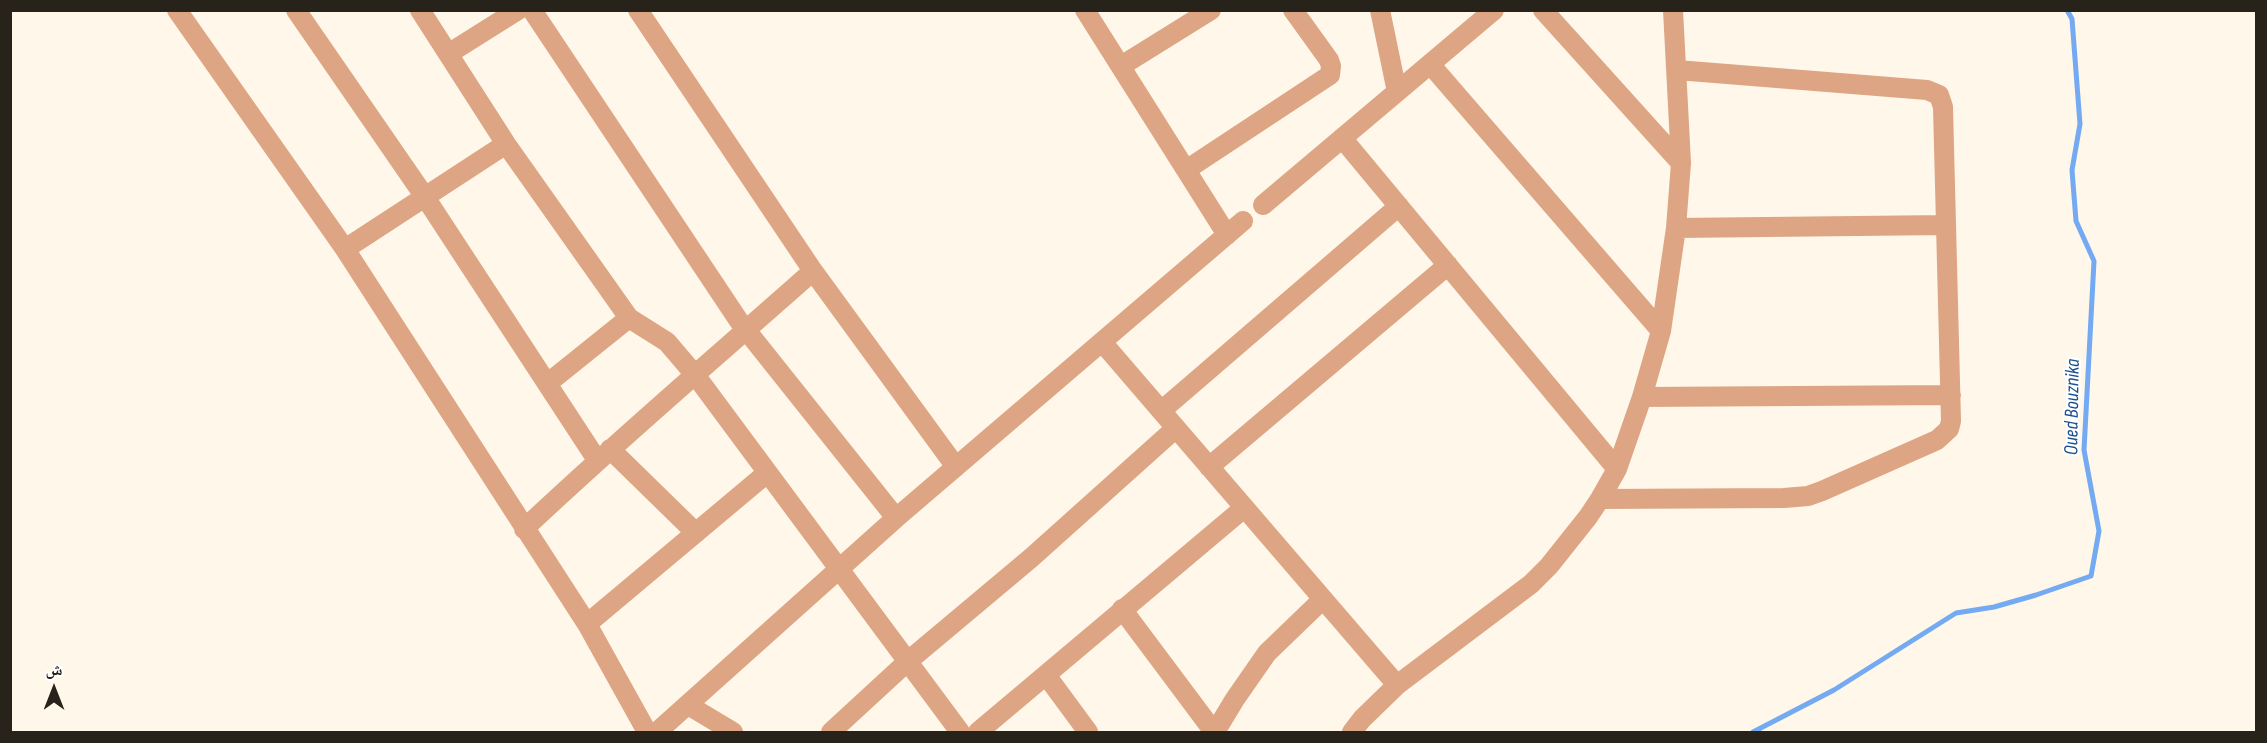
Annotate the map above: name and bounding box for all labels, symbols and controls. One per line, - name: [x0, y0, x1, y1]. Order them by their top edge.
- water label: Oued Bouznika: [2060, 359, 2086, 455]
- north arrow: [24, 659, 84, 719]
- text: ش: [46, 661, 62, 680]

